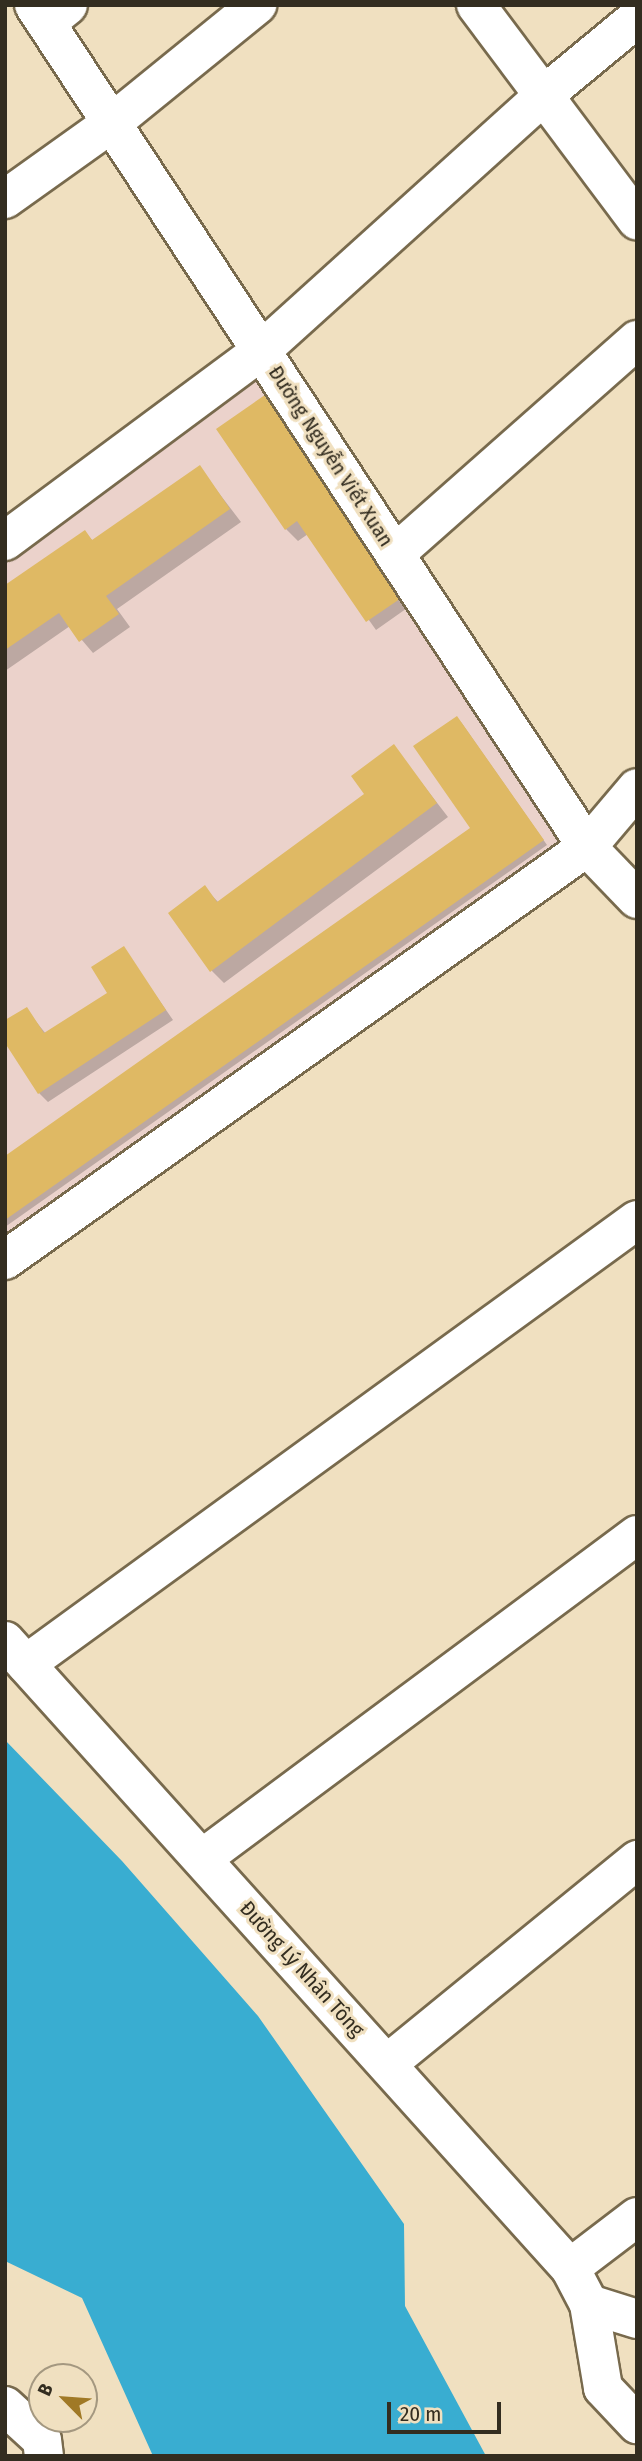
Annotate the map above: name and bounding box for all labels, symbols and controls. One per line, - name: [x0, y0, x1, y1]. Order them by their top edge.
- street label: Đường Nguyễn Viết Xuan: [263, 361, 399, 551]
- street label: Đường Lý Nhân Tông: [234, 1896, 370, 2042]
- north arrow: [28, 2363, 98, 2433]
- text: B: [33, 2380, 58, 2399]
- scale bar: [390, 2388, 504, 2432]
- text: 20 m: [400, 2401, 441, 2427]

